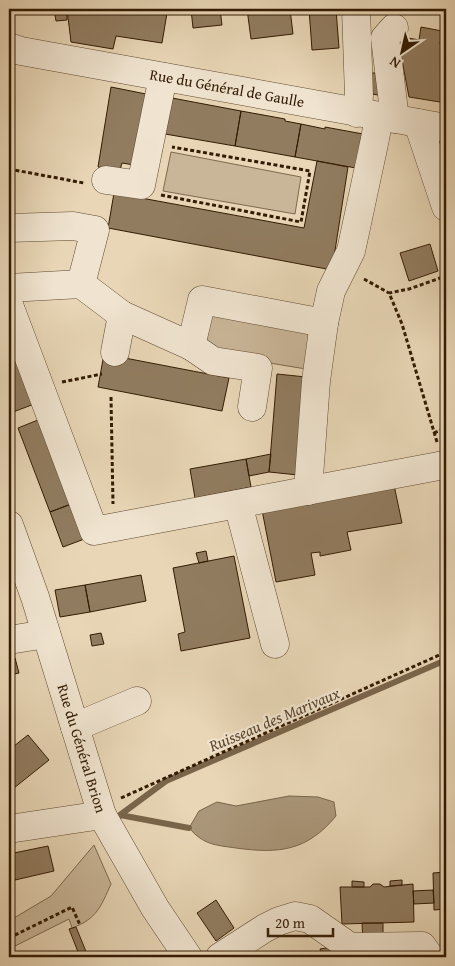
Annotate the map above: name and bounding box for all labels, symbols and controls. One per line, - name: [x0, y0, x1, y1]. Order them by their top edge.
- north arrow: [378, 28, 428, 78]
- text: N: [385, 52, 404, 74]
- street label: Rue du Général de Gaulle: [148, 64, 306, 112]
- water label: Ruisseau des Marivaux: [204, 680, 344, 758]
- street label: Rue du Général Brion: [52, 681, 112, 816]
- scale bar: [268, 906, 332, 938]
- text: 20 m: [275, 912, 306, 933]

